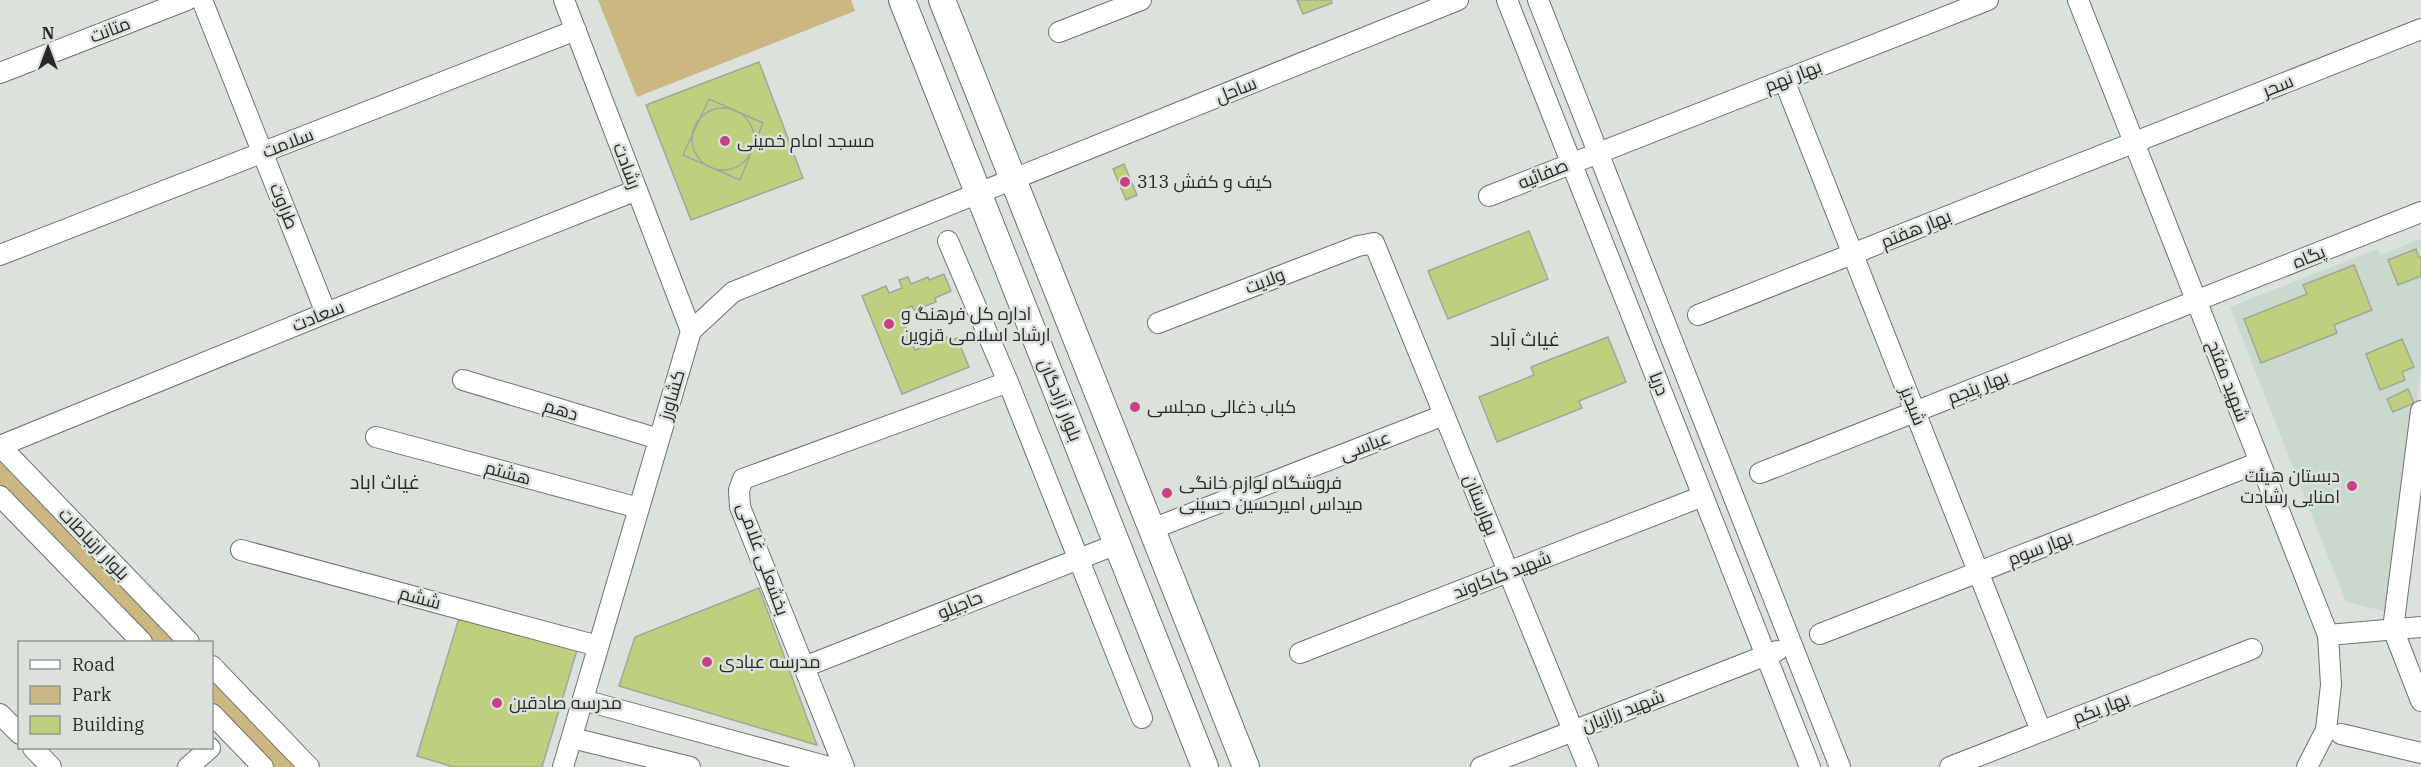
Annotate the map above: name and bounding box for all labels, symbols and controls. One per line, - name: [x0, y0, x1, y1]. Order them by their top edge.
- street label: متانت: [86, 11, 133, 48]
- north arrow: [18, 18, 78, 78]
- text: N: [42, 23, 54, 43]
- street label: بهار نهم: [1761, 54, 1825, 98]
- street label: سحر: [2258, 69, 2297, 102]
- street label: ساحل: [1212, 71, 1260, 108]
- street label: سلامت: [259, 122, 317, 163]
- place label: مسجد امام خمینی: [737, 129, 874, 153]
- marker: مسجد امام خمینی: [718, 134, 732, 148]
- street label: رشادت: [608, 139, 647, 192]
- street label: صفائیه: [1514, 153, 1571, 194]
- place label: کیف و کفش 313: [1137, 170, 1272, 193]
- marker: کیف و کفش 313: [1118, 175, 1132, 189]
- street label: طراوت: [265, 179, 304, 232]
- street label: بهار هفتم: [1877, 204, 1955, 254]
- street label: پگاه: [2289, 240, 2329, 274]
- street label: ولایت: [1242, 262, 1288, 299]
- street label: سعادت: [288, 295, 347, 336]
- place label: اداره کل فرهنگ و ارشاد اسلامی قزوین: [901, 302, 1051, 346]
- marker: اداره کل فرهنگ و ارشاد اسلامی قزوین: [882, 317, 896, 331]
- district label: غیاث آباد: [1490, 325, 1560, 352]
- street label: شهید مفتح: [2201, 337, 2255, 425]
- street label: بلوار آزادگان: [1033, 355, 1087, 444]
- street label: بهار پنجم: [1944, 364, 2012, 410]
- street label: کشاورز: [653, 367, 690, 424]
- street label: دریا: [1644, 369, 1675, 399]
- street label: شبدیز: [1895, 382, 1932, 429]
- street label: دهم: [541, 393, 581, 427]
- place label: کباب ذغالی مجلسی: [1147, 395, 1296, 418]
- marker: کباب ذغالی مجلسی: [1128, 400, 1142, 414]
- street label: عباسی: [1336, 425, 1393, 466]
- street label: هشتم: [482, 455, 534, 491]
- place label: دبستان هیئت امنایی رشادت: [2240, 464, 2340, 508]
- district label: غیاث اباد: [350, 468, 420, 495]
- place label: فروشگاه لوازم خانگی میداس امیرحسین حسینی: [1179, 471, 1363, 515]
- street label: بهارستان: [1459, 471, 1504, 539]
- marker: دبستان هیئت امنایی رشادت: [2345, 479, 2359, 493]
- marker: فروشگاه لوازم خانگی میداس امیرحسین حسینی: [1160, 486, 1174, 500]
- street label: بخشعلی غلامی: [732, 499, 795, 618]
- street label: بلوار ارتباطات: [54, 502, 135, 585]
- street label: بهار سوم: [2004, 525, 2076, 571]
- street label: شهید کاکاوند: [1450, 545, 1554, 604]
- street label: ششم: [396, 581, 444, 615]
- street label: حاجیلو: [934, 585, 986, 624]
- legend: [18, 641, 213, 749]
- place label: مدرسه عبادی: [719, 650, 820, 673]
- text: Road: [72, 653, 115, 676]
- marker: مدرسه عبادی: [700, 655, 714, 669]
- text: Park: [72, 683, 112, 706]
- street label: شهید رزازیان: [1578, 684, 1668, 737]
- street label: بهار یکم: [2069, 686, 2133, 730]
- place label: مدرسه صادقین: [509, 691, 622, 714]
- marker: مدرسه صادقین: [490, 696, 504, 710]
- text: Building: [72, 713, 144, 736]

